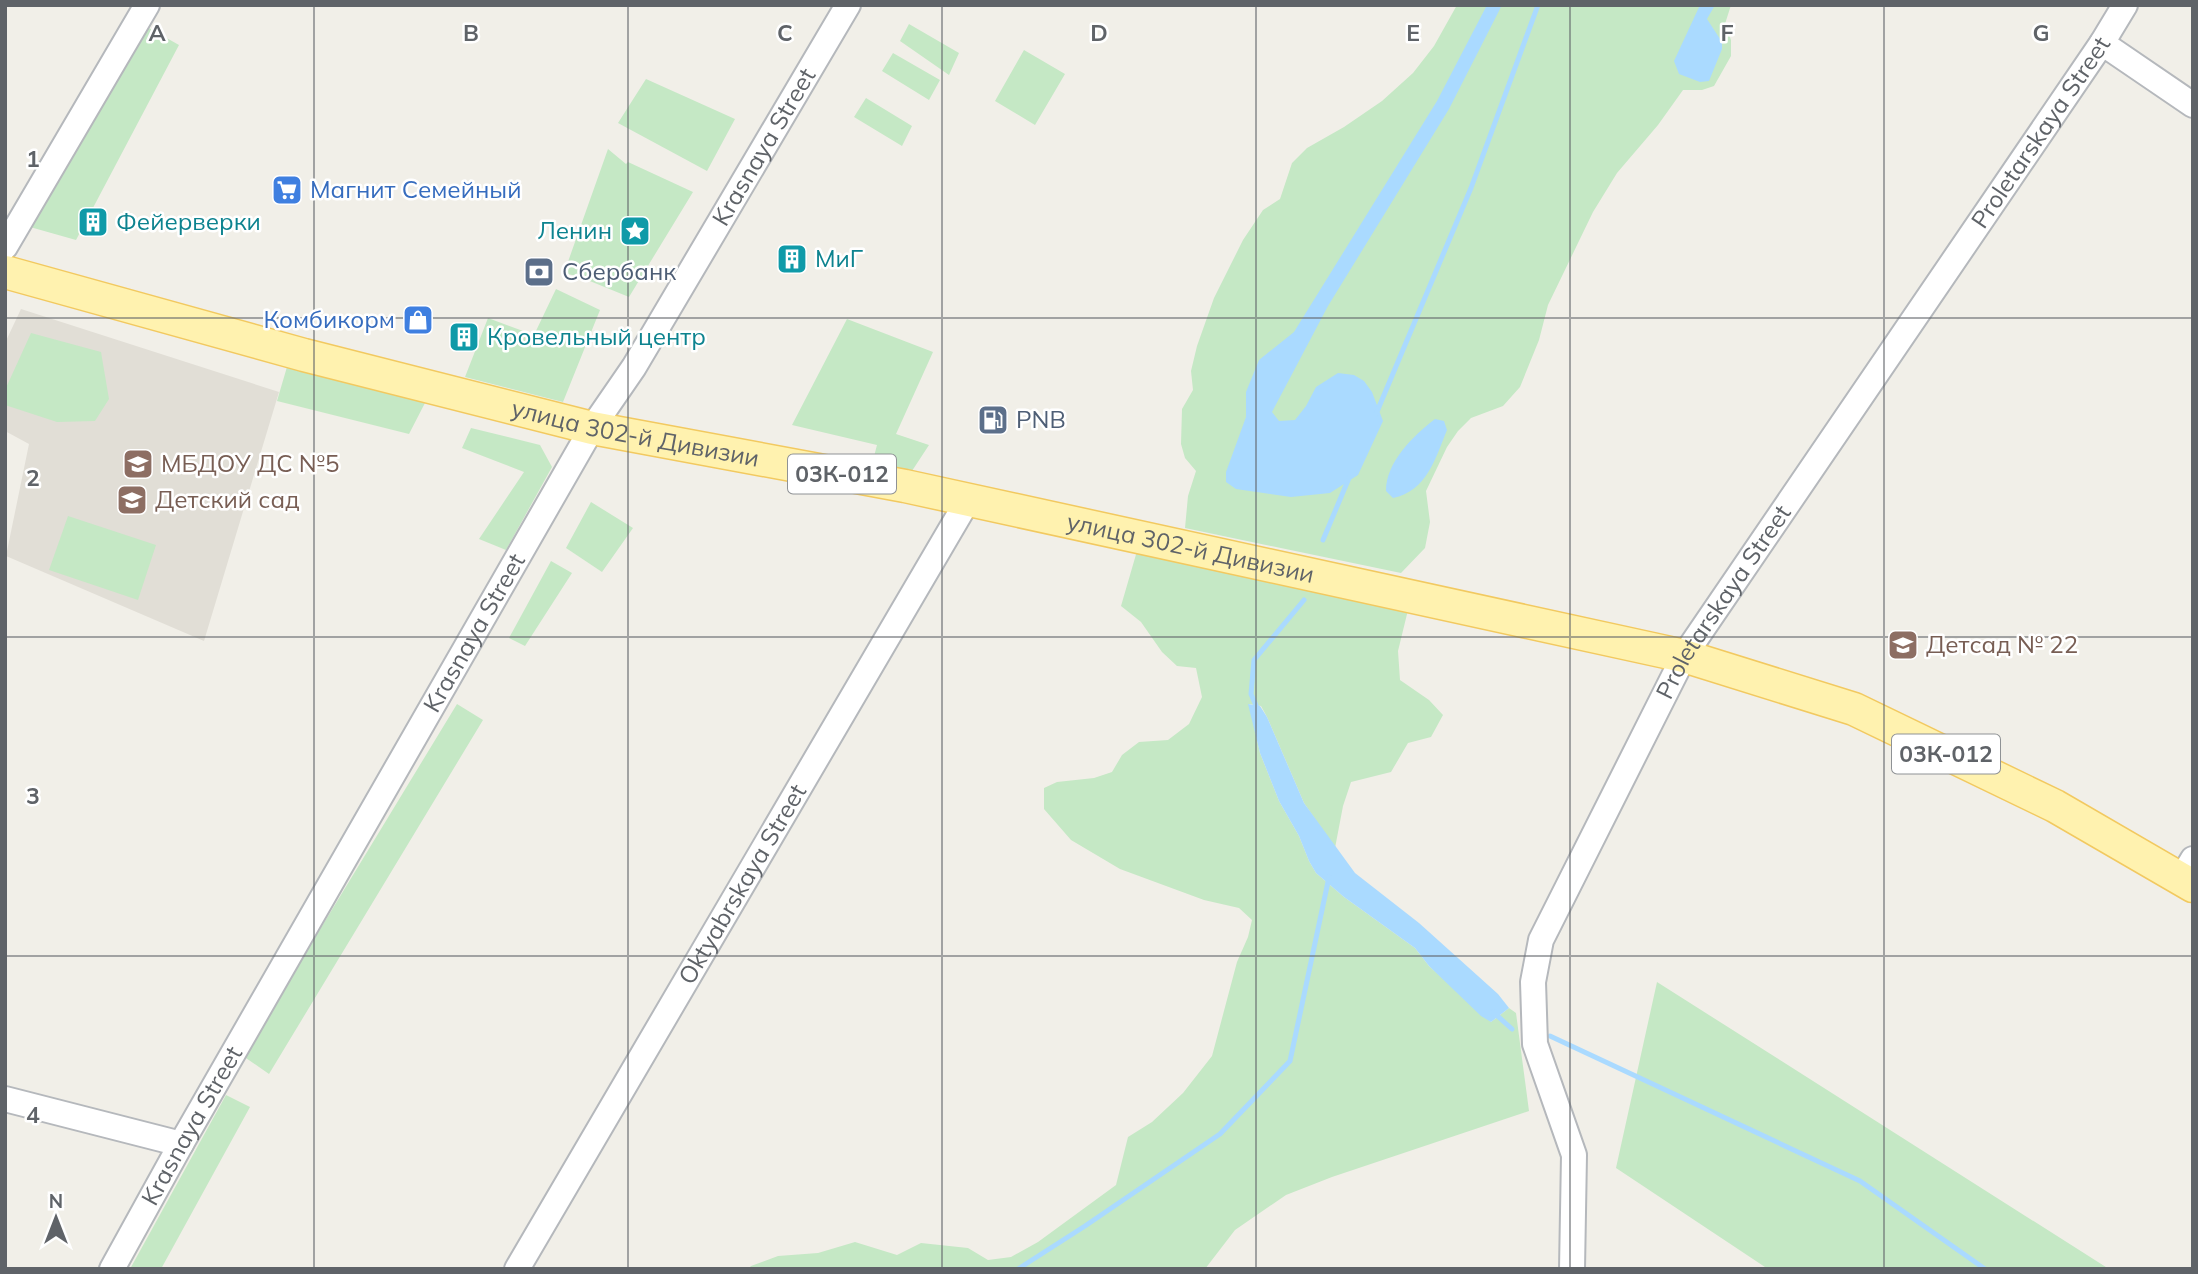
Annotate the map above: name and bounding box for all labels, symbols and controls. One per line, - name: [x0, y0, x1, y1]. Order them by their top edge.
- text: A: [148, 18, 166, 47]
- text: B: [463, 18, 479, 47]
- text: C: [777, 18, 793, 47]
- text: D: [1090, 18, 1108, 47]
- text: E: [1406, 18, 1420, 47]
- text: F: [1720, 18, 1734, 47]
- text: G: [2032, 18, 2050, 47]
- street label: Proletarskaya Street: [1964, 31, 2116, 234]
- street label: Krasnaya Street: [705, 62, 821, 231]
- text: 1: [26, 144, 40, 173]
- supermarket icon: Магнит Семейный: [270, 173, 304, 207]
- place label: Магнит Семейный: [310, 174, 521, 204]
- building icon: Фейерверки: [76, 205, 110, 239]
- place label: Фейерверки: [116, 206, 261, 236]
- place icon: Ленин: [618, 214, 652, 248]
- place label: Ленин: [537, 215, 612, 245]
- building icon: МиГ: [775, 242, 809, 276]
- place label: МиГ: [815, 243, 863, 273]
- bank icon: Сбербанк: [522, 255, 556, 289]
- place label: Сбербанк: [562, 256, 676, 286]
- shop icon: Комбикорм: [401, 303, 435, 337]
- place label: Комбикорм: [263, 304, 395, 334]
- building icon: Кровельный центр: [447, 320, 481, 354]
- place label: Кровельный центр: [487, 321, 706, 351]
- street label: улица 302-й Дивизии: [509, 392, 762, 473]
- fuel station icon: PNB: [976, 403, 1010, 437]
- place label: PNB: [1016, 404, 1066, 434]
- school or university icon: МБДОУ ДС №5: [121, 447, 155, 481]
- place label: МБДОУ ДС №5: [161, 448, 339, 478]
- road number: 03К-012: [788, 454, 896, 494]
- text: 2: [26, 463, 40, 492]
- school or university icon: Детский сад: [115, 483, 149, 517]
- place label: Детский сад: [155, 484, 300, 514]
- street label: Proletarskaya Street: [1649, 499, 1797, 704]
- street label: улица 302-й Дивизии: [1064, 506, 1317, 589]
- street label: Krasnaya Street: [416, 548, 531, 717]
- school or university icon: Детсад № 22: [1886, 628, 1920, 662]
- place label: Детсад № 22: [1926, 629, 2078, 659]
- road number: 03К-012: [1892, 734, 2000, 774]
- street label: Oktyabrskaya Street: [671, 778, 812, 989]
- text: 3: [26, 781, 40, 810]
- street label: Krasnaya Street: [134, 1040, 248, 1210]
- text: 4: [26, 1100, 40, 1129]
- north arrow: [21, 1183, 91, 1253]
- text: N: [49, 1189, 63, 1213]

